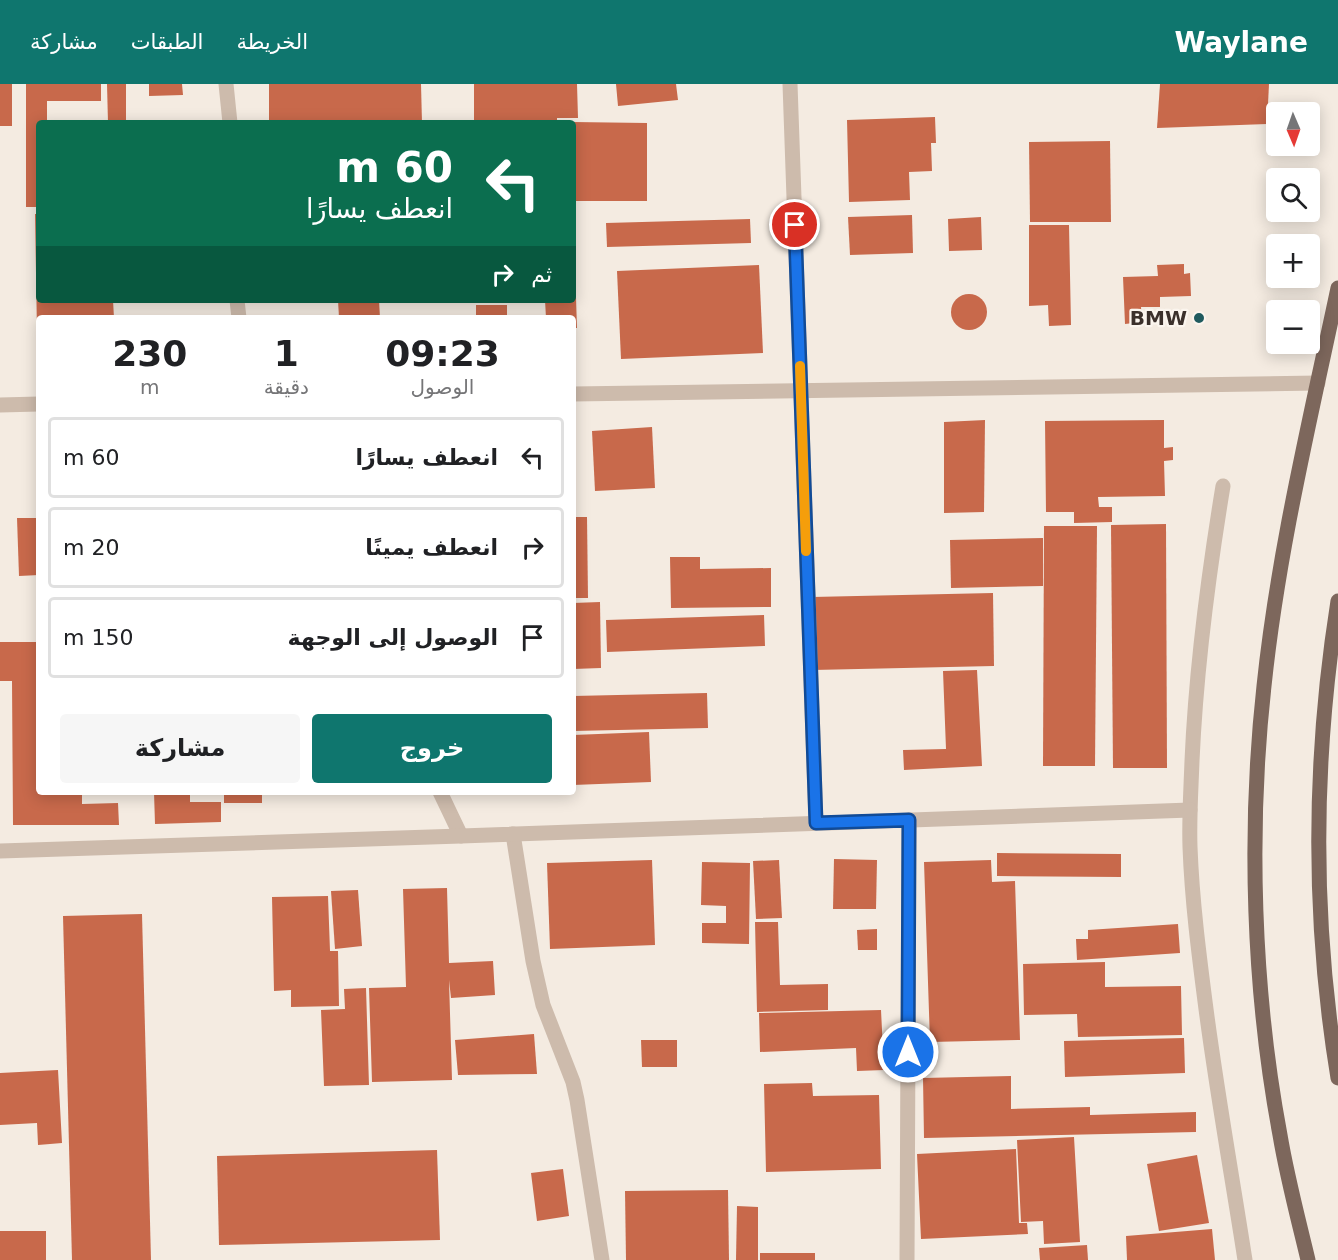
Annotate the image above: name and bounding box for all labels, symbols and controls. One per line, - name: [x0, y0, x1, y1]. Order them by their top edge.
- text: Waylane: [1174, 26, 1308, 59]
- text: مشاركة: [30, 30, 98, 54]
- text: الطبقات: [131, 30, 203, 54]
- text: الخريطة: [236, 30, 308, 54]
- north arrow: [1266, 102, 1320, 156]
- map controls: [1266, 102, 1320, 354]
- text: 60 m: [336, 143, 453, 192]
- icon: left: [474, 144, 552, 222]
- button: search: [1266, 168, 1320, 222]
- text: انعطف يسارًا: [306, 193, 453, 224]
- pin: [769, 199, 820, 250]
- icon: arrive: [778, 208, 811, 241]
- button: +: [1266, 234, 1320, 288]
- icon: right: [486, 258, 519, 291]
- text: ثم: [531, 262, 552, 287]
- button: −: [1266, 300, 1320, 354]
- place label: BMW: [1130, 306, 1187, 330]
- marker: BMW: [1192, 311, 1206, 325]
- text: 230: [112, 333, 187, 374]
- text: 1: [274, 333, 299, 374]
- text: 09:23: [385, 333, 500, 374]
- text: m: [140, 375, 160, 399]
- text: دقيقة: [264, 375, 309, 399]
- text: الوصول: [411, 375, 474, 399]
- icon: left: [516, 441, 549, 474]
- text: 60 m: [63, 445, 119, 470]
- text: انعطف يسارًا: [355, 445, 498, 470]
- icon: right: [516, 531, 549, 564]
- text: 20 m: [63, 535, 119, 560]
- text: انعطف يمينًا: [365, 535, 498, 560]
- icon: arrive: [516, 621, 549, 654]
- text: 150 m: [63, 625, 133, 650]
- text: الوصول إلى الوجهة: [288, 625, 498, 650]
- button: مشاركة: [60, 714, 300, 783]
- button: خروج: [312, 714, 552, 783]
- position arrow: [876, 1020, 940, 1084]

